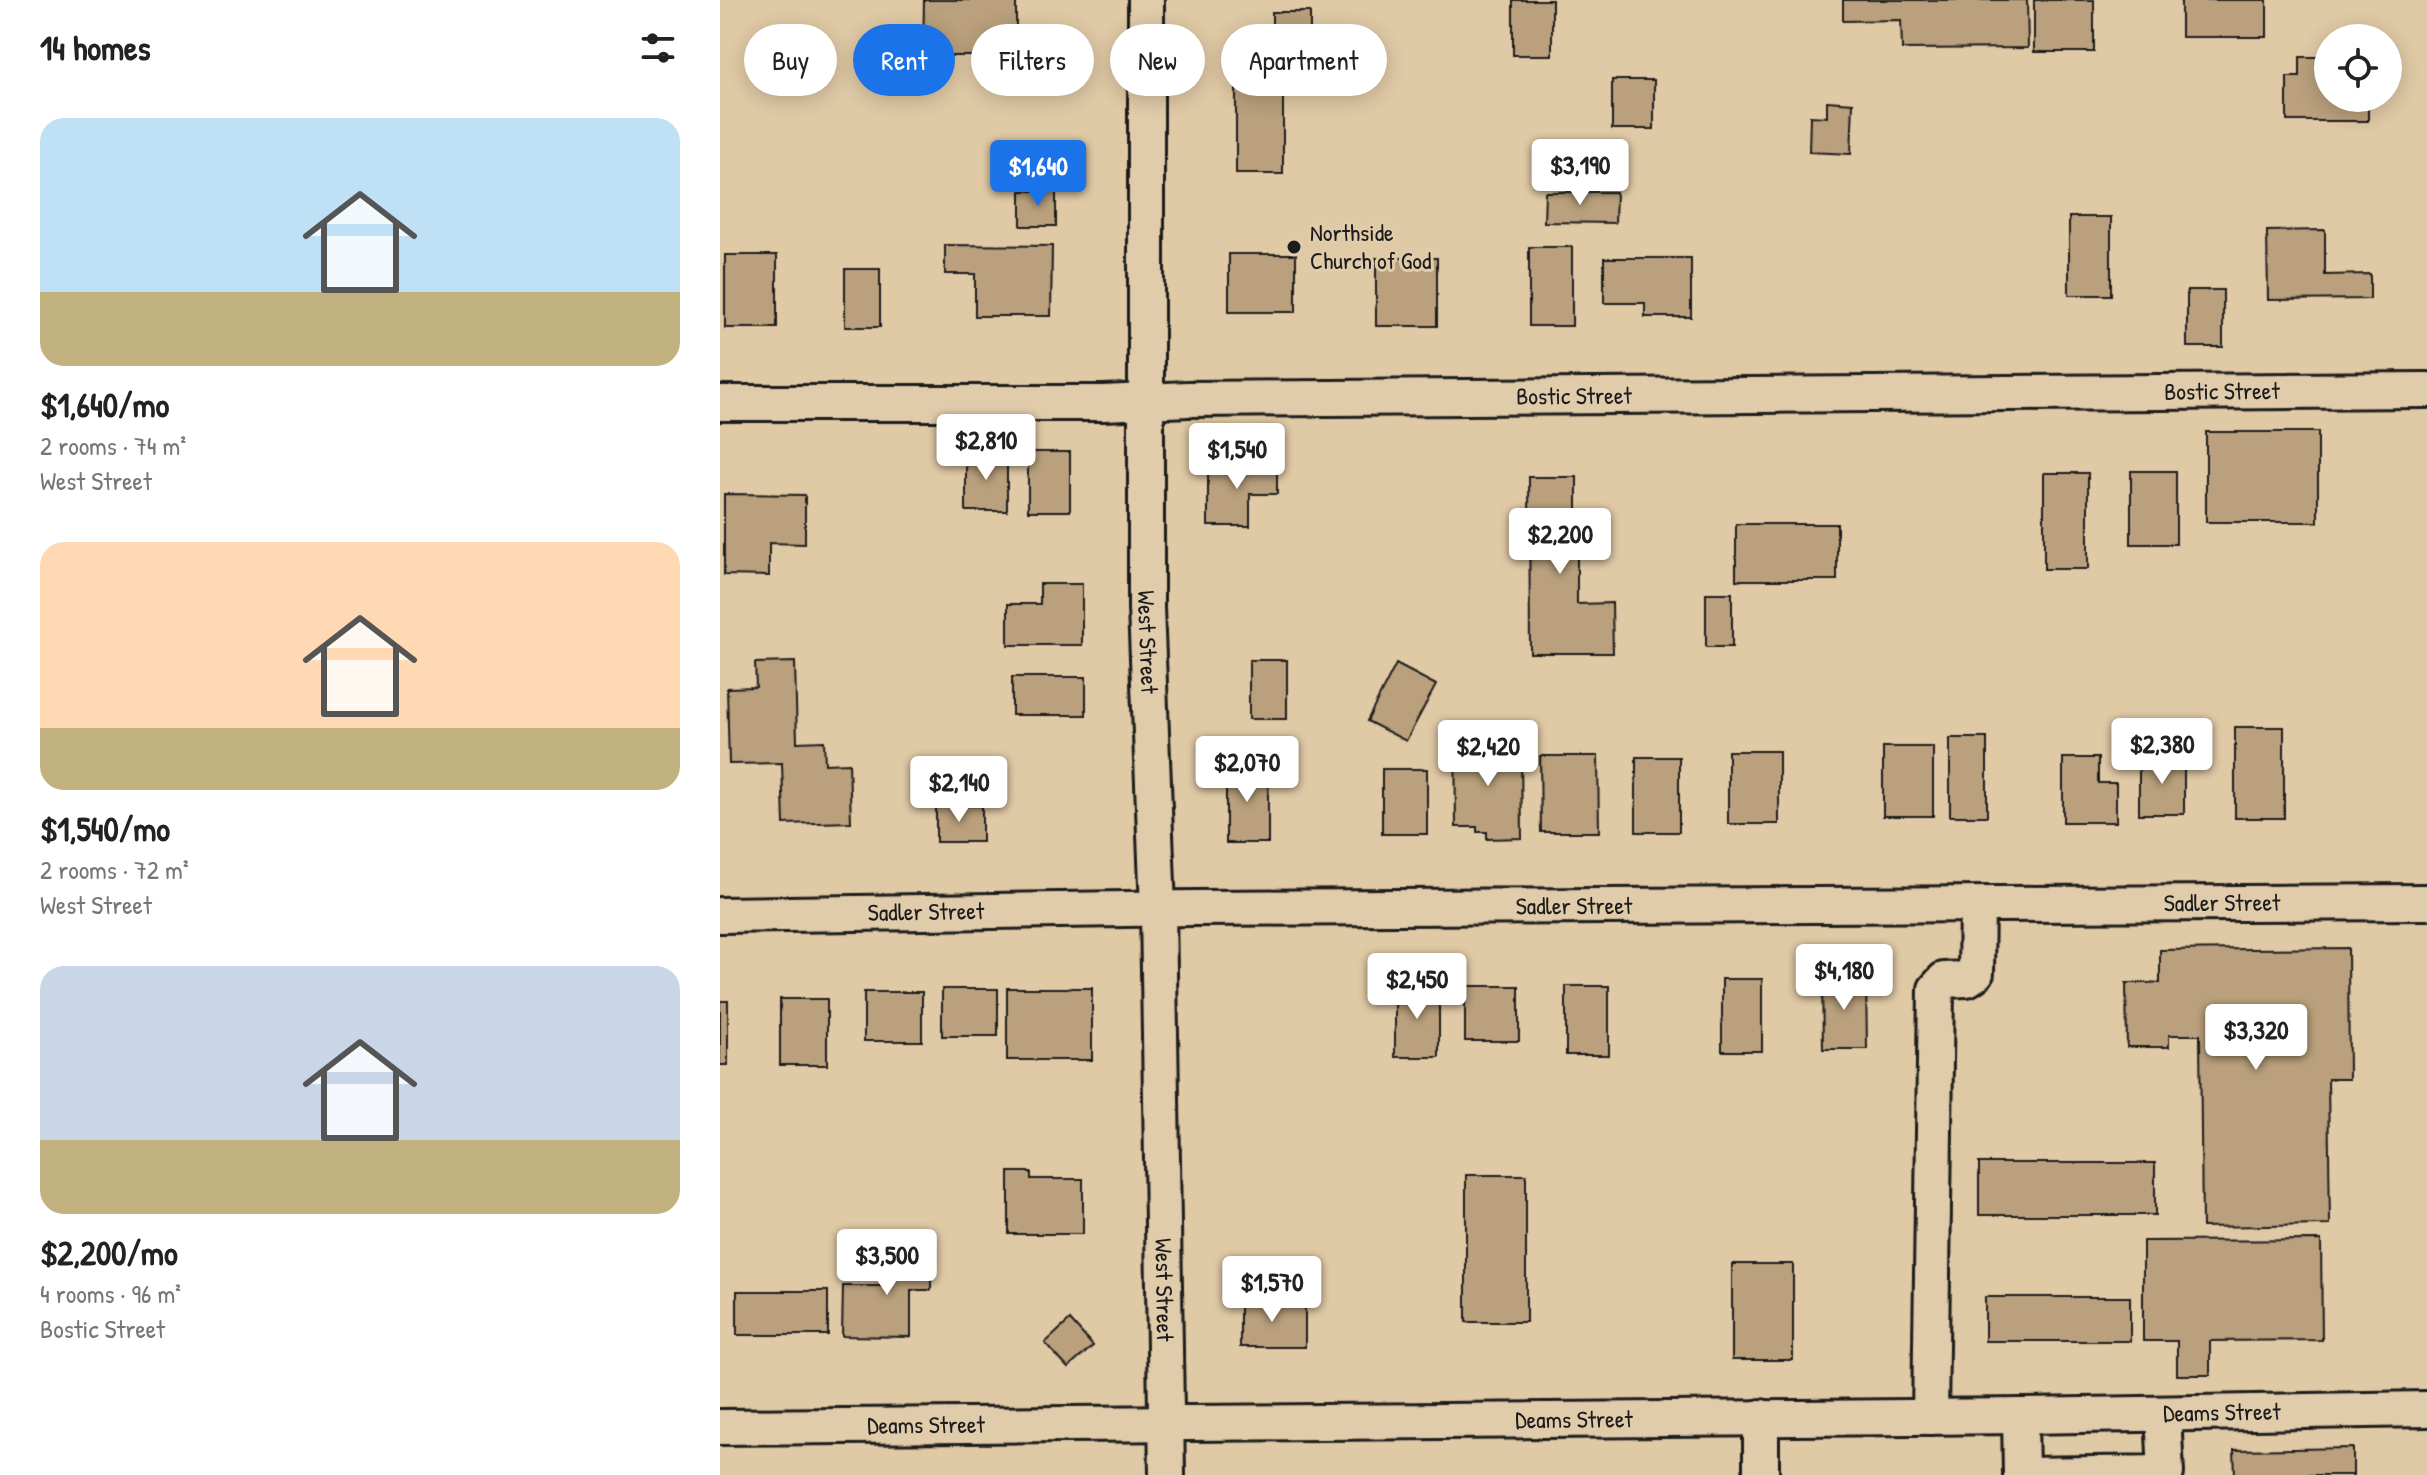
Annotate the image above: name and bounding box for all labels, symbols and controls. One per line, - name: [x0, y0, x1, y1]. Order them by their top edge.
- chip: Buy: [744, 24, 837, 96]
- chip: Rent: [853, 24, 955, 96]
- chip: Filters: [971, 24, 1094, 96]
- chip: New: [1110, 24, 1205, 96]
- chip: Apartment: [1221, 24, 1387, 96]
- map controls: [2314, 24, 2402, 112]
- button: locate: [2314, 24, 2402, 112]
- text: 14 homes: [40, 25, 151, 71]
- icon: filters: [636, 26, 680, 70]
- pin: $3,190: [1515, 139, 1645, 207]
- pin: $1,640: [973, 140, 1103, 208]
- text: $3,190: [1550, 147, 1610, 182]
- text: $1,640: [1008, 148, 1068, 183]
- icon: home: [288, 170, 432, 314]
- place label: Northside Church of God: [1310, 216, 1431, 276]
- marker: Northside Church of God: [1285, 238, 1303, 256]
- street label: Bostic Street: [2164, 374, 2280, 407]
- street label: Bostic Street: [1516, 379, 1633, 412]
- text: $1,640/mo: [40, 382, 169, 428]
- pin: $2,810: [921, 414, 1051, 482]
- text: $2,810: [955, 422, 1017, 457]
- pin: $1,540: [1172, 423, 1302, 491]
- text: 2 rooms · 74 m²: [40, 428, 186, 463]
- text: $1,540: [1207, 431, 1267, 466]
- text: West Street: [40, 463, 152, 498]
- pin: $2,200: [1495, 508, 1625, 576]
- text: $2,200: [1527, 516, 1593, 551]
- street label: West Street: [1131, 590, 1166, 695]
- icon: home: [288, 594, 432, 738]
- pin: $2,380: [2097, 718, 2227, 786]
- pin: $2,420: [1423, 720, 1553, 788]
- text: $2,380: [2129, 726, 2195, 761]
- text: $2,420: [1456, 728, 1520, 763]
- pin: $2,070: [1182, 736, 1312, 804]
- text: $2,070: [1214, 744, 1280, 779]
- pin: $2,140: [894, 756, 1024, 824]
- text: $2,140: [928, 764, 990, 799]
- text: $1,540/mo: [40, 806, 170, 852]
- text: 2 rooms · 72 m²: [40, 852, 189, 887]
- street label: Sadler Street: [2164, 886, 2281, 918]
- text: West Street: [40, 887, 152, 922]
- street label: Sadler Street: [1516, 889, 1633, 921]
- street label: Sadler Street: [867, 894, 985, 928]
- pin: $4,180: [1779, 944, 1909, 1012]
- text: $4,180: [1814, 952, 1874, 987]
- pin: $2,450: [1352, 953, 1482, 1021]
- text: $2,450: [1386, 961, 1449, 996]
- pin: $3,320: [2191, 1004, 2321, 1072]
- text: $3,320: [2223, 1012, 2289, 1047]
- icon: home: [288, 1018, 432, 1162]
- pin: $3,500: [822, 1229, 952, 1297]
- text: $2,200/mo: [40, 1230, 178, 1276]
- text: $3,500: [855, 1237, 919, 1272]
- street label: West Street: [1148, 1238, 1182, 1342]
- pin: $1,570: [1207, 1256, 1337, 1324]
- text: $1,570: [1240, 1264, 1304, 1299]
- text: 4 rooms · 96 m²: [40, 1276, 181, 1311]
- text: Bostic Street: [40, 1311, 165, 1346]
- street label: Deams Street: [2163, 1395, 2282, 1429]
- street label: Deams Street: [1515, 1402, 1634, 1435]
- street label: Deams Street: [867, 1408, 986, 1441]

